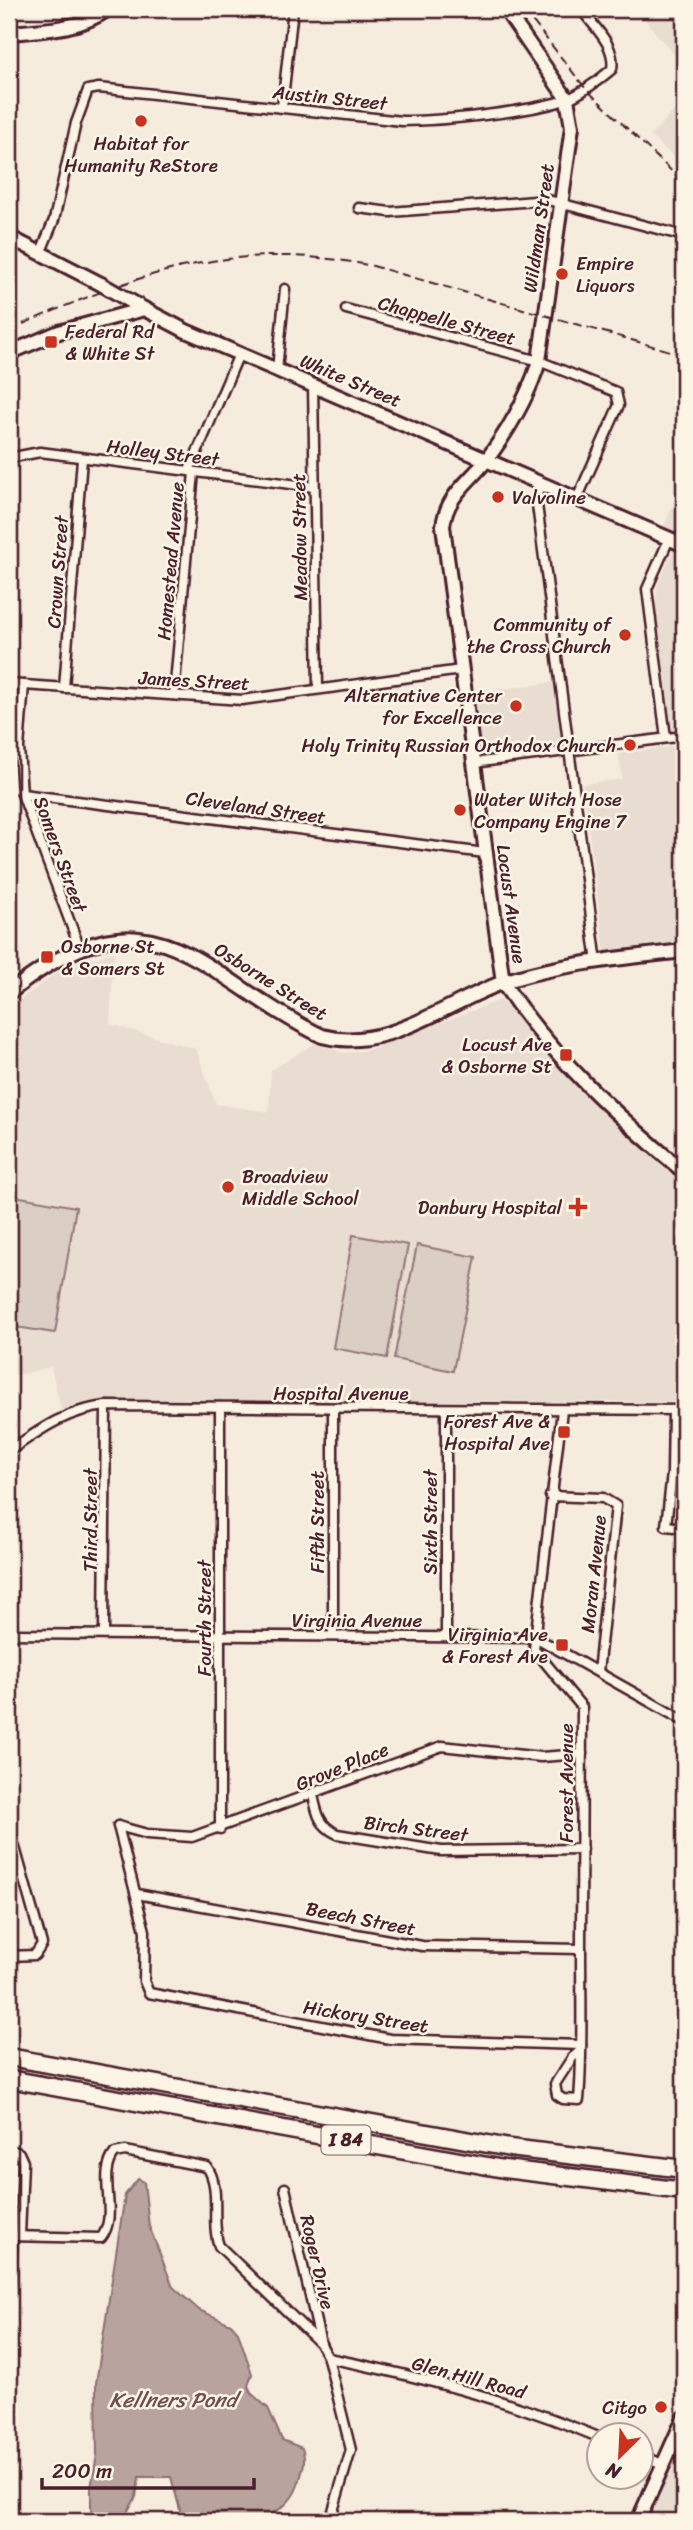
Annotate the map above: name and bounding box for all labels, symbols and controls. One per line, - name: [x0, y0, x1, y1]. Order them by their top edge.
- street label: Austin Street: [270, 75, 390, 120]
- marker: Habitat for Humanity ReStore: [133, 113, 149, 129]
- place label: Habitat for Humanity ReStore: [64, 127, 218, 182]
- street label: Wildman Street: [513, 161, 564, 295]
- place label: Empire Liquors: [576, 247, 635, 302]
- marker: Empire Liquors: [554, 266, 570, 282]
- street label: Chappelle Street: [374, 286, 519, 355]
- place label: Federal Rd & White St: [65, 315, 156, 370]
- marker: Federal Rd & White St: [43, 334, 59, 350]
- street label: White Street: [295, 344, 407, 417]
- street label: Holley Street: [105, 429, 222, 476]
- street label: Meadow Street: [282, 473, 317, 601]
- street label: Homestead Avenue: [147, 480, 194, 642]
- place label: Valvoline: [512, 481, 586, 514]
- marker: Valvoline: [490, 489, 506, 505]
- street label: Crown Street: [37, 513, 78, 630]
- place label: Community of the Cross Church: [467, 608, 613, 663]
- marker: Community of the Cross Church: [617, 627, 633, 643]
- street label: James Street: [137, 661, 250, 700]
- place label: Alternative Center for Excellence: [343, 679, 503, 734]
- marker: Alternative Center for Excellence: [508, 698, 524, 714]
- place label: Holy Trinity Russian Orthodox Church: [301, 729, 616, 762]
- marker: Holy Trinity Russian Orthodox Church: [622, 737, 638, 753]
- street label: Cleveland Street: [184, 781, 328, 834]
- place label: Water Witch Hose Company Engine 7: [474, 783, 627, 838]
- street label: Somers Street: [24, 791, 97, 918]
- marker: Water Witch Hose Company Engine 7: [452, 802, 468, 818]
- street label: Locust Avenue: [487, 842, 536, 966]
- place label: Osborne St & Somers St: [61, 930, 165, 985]
- street label: Osborne Street: [207, 933, 334, 1030]
- marker: Osborne St & Somers St: [39, 949, 55, 965]
- place label: Locust Ave & Osborne St: [441, 1028, 552, 1083]
- marker: Locust Ave & Osborne St: [558, 1047, 574, 1063]
- place label: Broadview Middle School: [242, 1160, 359, 1215]
- marker: Broadview Middle School: [220, 1179, 236, 1195]
- place label: Danbury Hospital: [418, 1191, 563, 1224]
- marker: Danbury Hospital: [568, 1197, 588, 1217]
- street label: Hospital Avenue: [273, 1377, 409, 1410]
- place label: Forest Ave & Hospital Ave: [444, 1405, 550, 1460]
- marker: Forest Ave & Hospital Ave: [556, 1424, 572, 1440]
- street label: Third Street: [74, 1467, 107, 1572]
- street label: Sixth Street: [414, 1468, 447, 1575]
- street label: Fifth Street: [301, 1471, 334, 1573]
- street label: Moran Avenue: [571, 1513, 616, 1635]
- street label: Fourth Street: [188, 1558, 221, 1676]
- street label: Virginia Avenue: [292, 1604, 422, 1637]
- place label: Virginia Ave & Forest Ave: [442, 1618, 548, 1673]
- marker: Virginia Ave & Forest Ave: [554, 1637, 570, 1653]
- street label: Forest Avenue: [550, 1723, 583, 1843]
- street label: Grove Place: [290, 1733, 394, 1800]
- street label: Birch Street: [362, 1806, 471, 1851]
- street label: Beech Street: [303, 1892, 419, 1945]
- street label: Hickory Street: [301, 1990, 431, 2043]
- road number: I 84: [322, 2126, 370, 2154]
- street label: Roger Drive: [291, 2211, 344, 2313]
- street label: Glen Hill Road: [408, 2346, 531, 2409]
- water label: Kellners Pond: [109, 2381, 242, 2419]
- place label: Citgo: [602, 2391, 647, 2424]
- marker: Citgo: [653, 2399, 669, 2415]
- north arrow: [584, 2422, 654, 2492]
- scale bar: [42, 2446, 254, 2490]
- text: 200 m: [52, 2452, 112, 2490]
- text: N: [600, 2453, 627, 2489]

